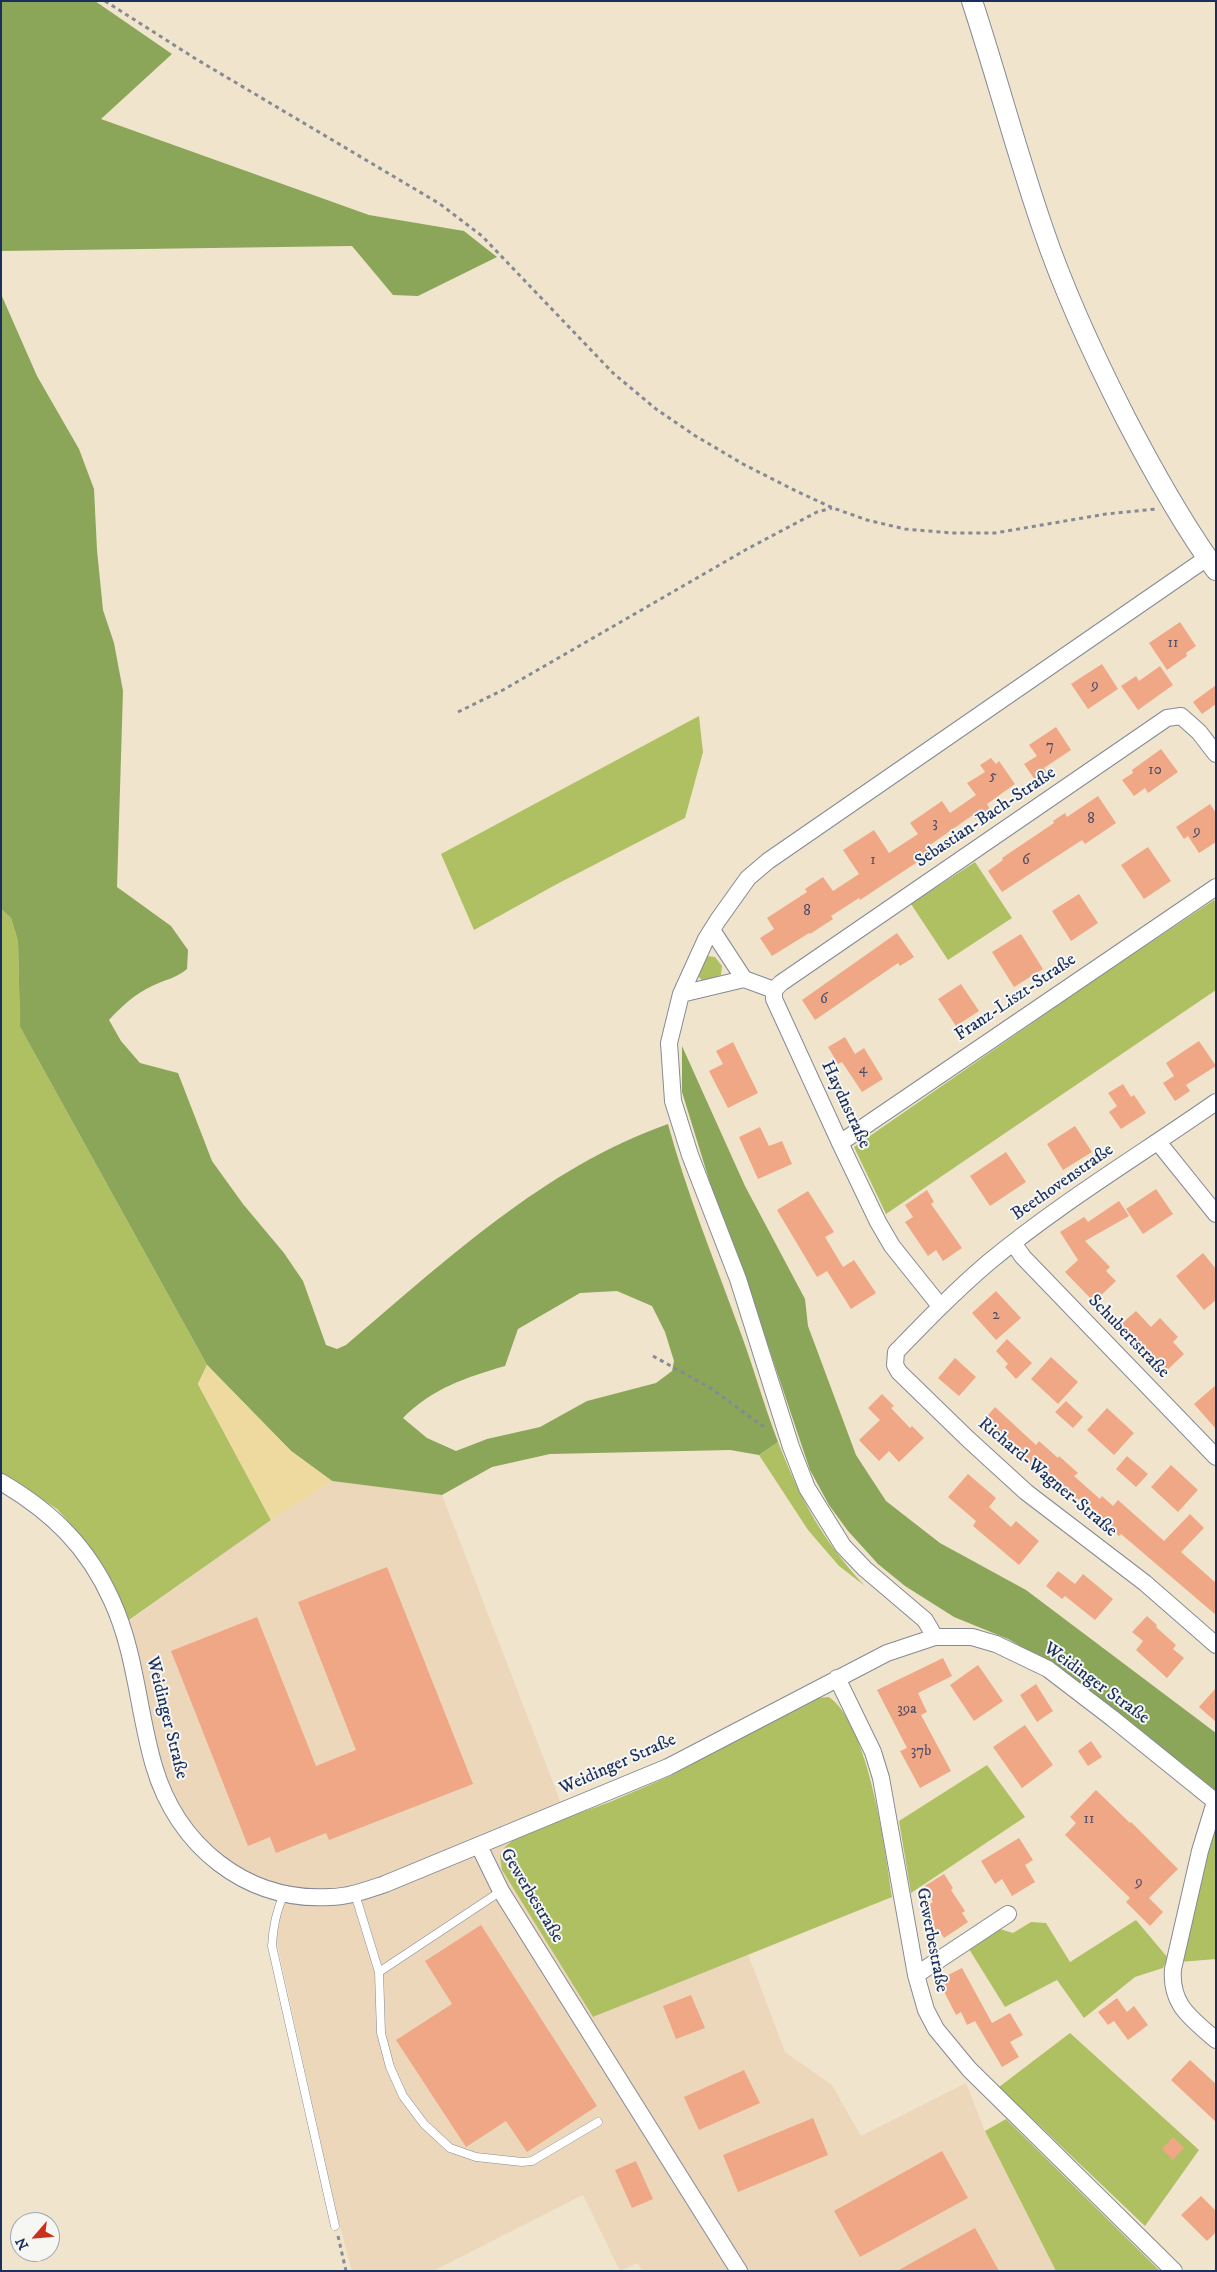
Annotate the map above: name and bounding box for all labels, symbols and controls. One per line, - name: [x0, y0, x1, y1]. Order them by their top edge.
- house number: 11: [1167, 635, 1179, 653]
- house number: 9: [1091, 677, 1099, 695]
- house number: 7: [1046, 738, 1054, 756]
- house number: 10: [1148, 762, 1162, 780]
- street label: Sebastian-Bach-Straße: [912, 763, 1060, 873]
- house number: 5: [989, 768, 997, 786]
- house number: 8: [1087, 811, 1095, 829]
- house number: 3: [932, 815, 938, 833]
- house number: 9: [1193, 823, 1201, 841]
- house number: 1: [870, 852, 876, 870]
- house number: 6: [1022, 852, 1030, 870]
- house number: 8: [803, 903, 811, 921]
- street label: Franz-Liszt-Straße: [951, 950, 1081, 1046]
- house number: 6: [820, 991, 828, 1009]
- street label: Haydnstraße: [815, 1058, 875, 1152]
- house number: 4: [859, 1061, 867, 1079]
- street label: Beethovenstraße: [1008, 1140, 1118, 1226]
- street label: Schubertstraße: [1083, 1291, 1173, 1383]
- house number: 2: [992, 1307, 1000, 1325]
- street label: Richard-Wagner-Straße: [973, 1414, 1121, 1542]
- street label: Weidinger Straße: [1039, 1638, 1153, 1730]
- street label: Weidinger Straße: [140, 1655, 192, 1781]
- house number: 39a: [897, 1701, 917, 1719]
- street label: Weidinger Straße: [556, 1730, 680, 1800]
- house number: 37b: [911, 1743, 931, 1761]
- house number: 11: [1083, 1811, 1095, 1829]
- street label: Gewerbestraße: [494, 1845, 568, 1947]
- house number: 9: [1135, 1874, 1143, 1892]
- street label: Gewerbestraße: [910, 1886, 952, 1994]
- north arrow: [10, 2212, 60, 2262]
- text: N: [12, 2234, 33, 2253]

